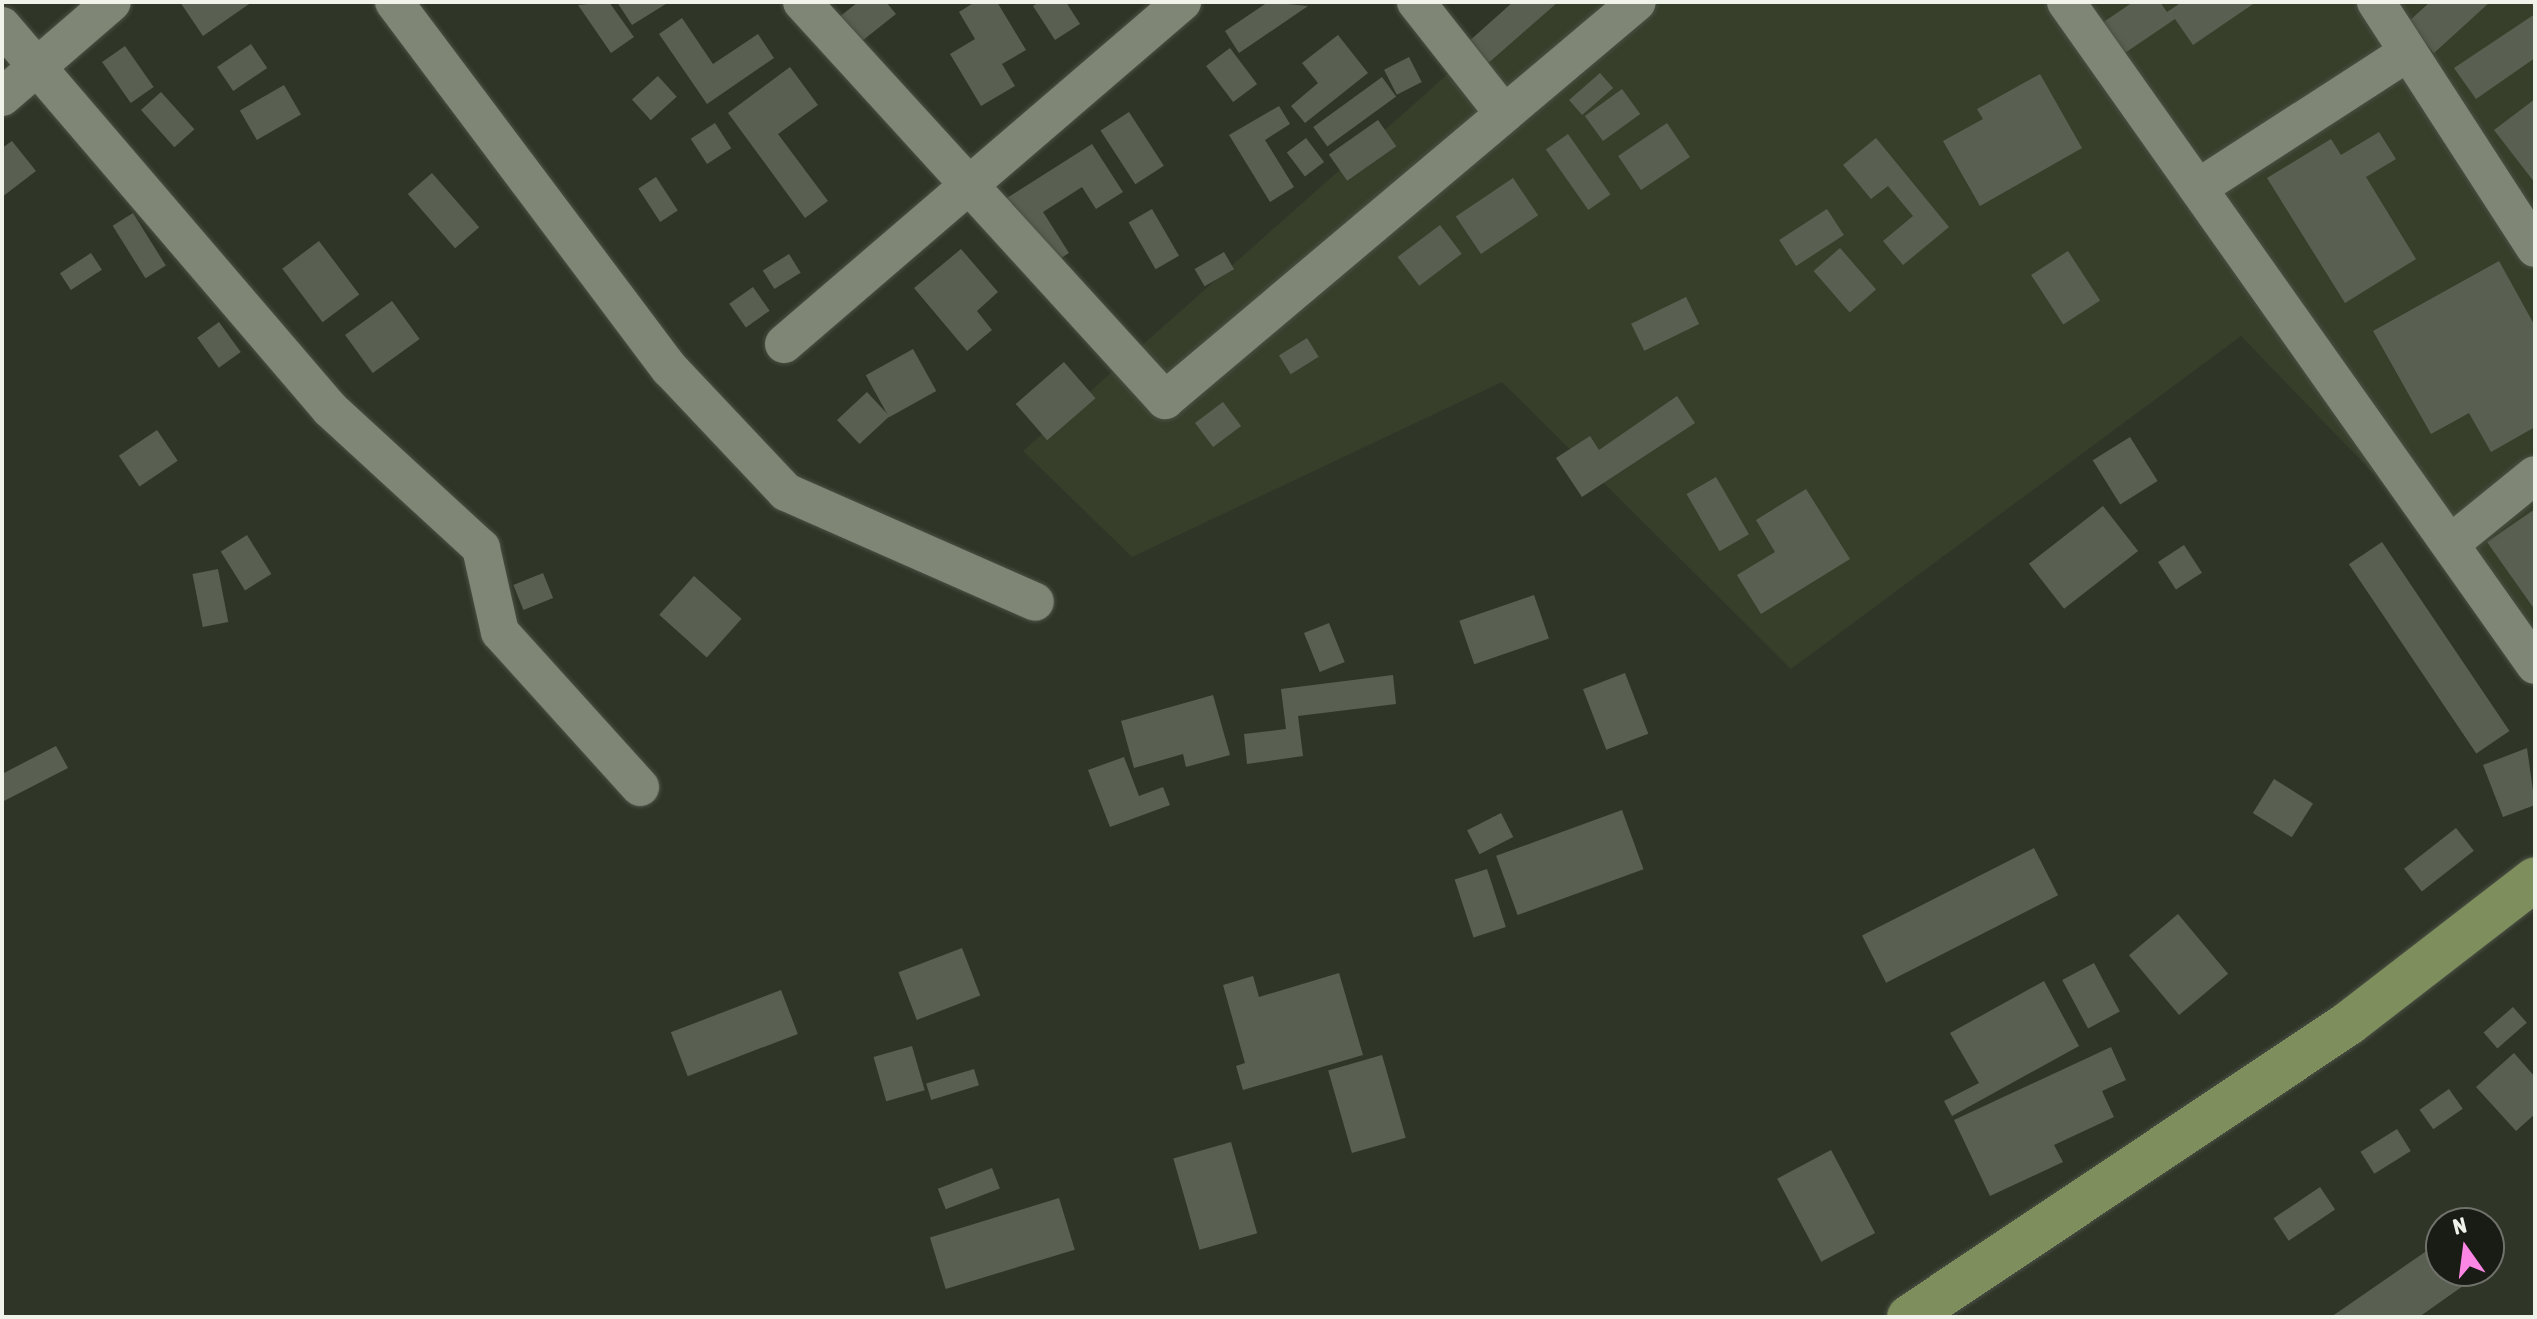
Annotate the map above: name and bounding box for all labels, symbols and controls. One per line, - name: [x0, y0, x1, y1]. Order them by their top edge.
- north arrow: [2425, 1207, 2505, 1287]
- text: N: [2450, 1211, 2469, 1240]

